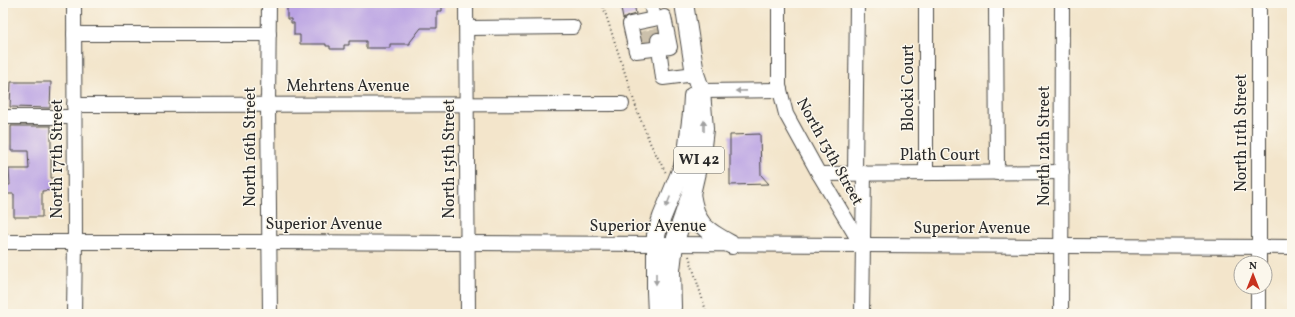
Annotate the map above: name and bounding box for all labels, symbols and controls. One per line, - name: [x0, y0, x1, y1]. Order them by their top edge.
- street label: Blocki Court: [898, 44, 920, 132]
- street label: North 11th Street: [1231, 74, 1253, 192]
- street label: Mehrtens Avenue: [286, 76, 410, 98]
- street label: North 12th Street: [1034, 85, 1056, 206]
- street label: North 16th Street: [240, 87, 262, 207]
- one-way arrow: [734, 88, 747, 94]
- street label: North 13th Street: [790, 94, 868, 210]
- street label: North 17th Street: [47, 99, 69, 219]
- street label: North 15th Street: [439, 99, 461, 219]
- one-way arrow: [701, 119, 707, 132]
- street label: Plath Court: [900, 145, 981, 167]
- road number: WI 42: [674, 147, 724, 173]
- one-way arrow: [665, 196, 671, 208]
- street label: Superior Avenue: [266, 214, 382, 236]
- street label: Superior Avenue: [590, 216, 706, 238]
- street label: Superior Avenue: [914, 218, 1030, 240]
- north arrow: [1233, 255, 1273, 295]
- text: N: [1249, 259, 1257, 274]
- one-way arrow: [653, 273, 659, 286]

